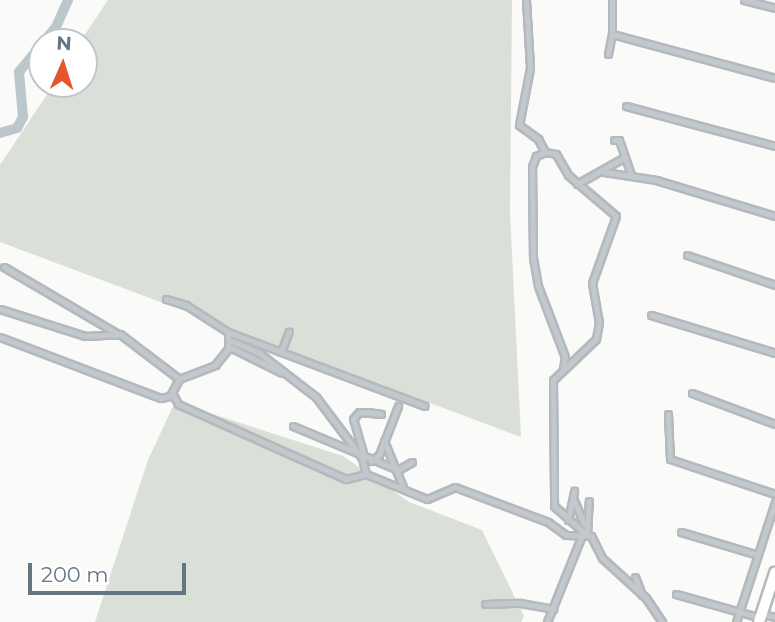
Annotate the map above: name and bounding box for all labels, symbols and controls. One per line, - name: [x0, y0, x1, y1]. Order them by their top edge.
- north arrow: [28, 28, 98, 98]
- text: N: [56, 32, 72, 55]
- scale bar: [32, 548, 189, 592]
- text: 200 m: [41, 562, 108, 587]

